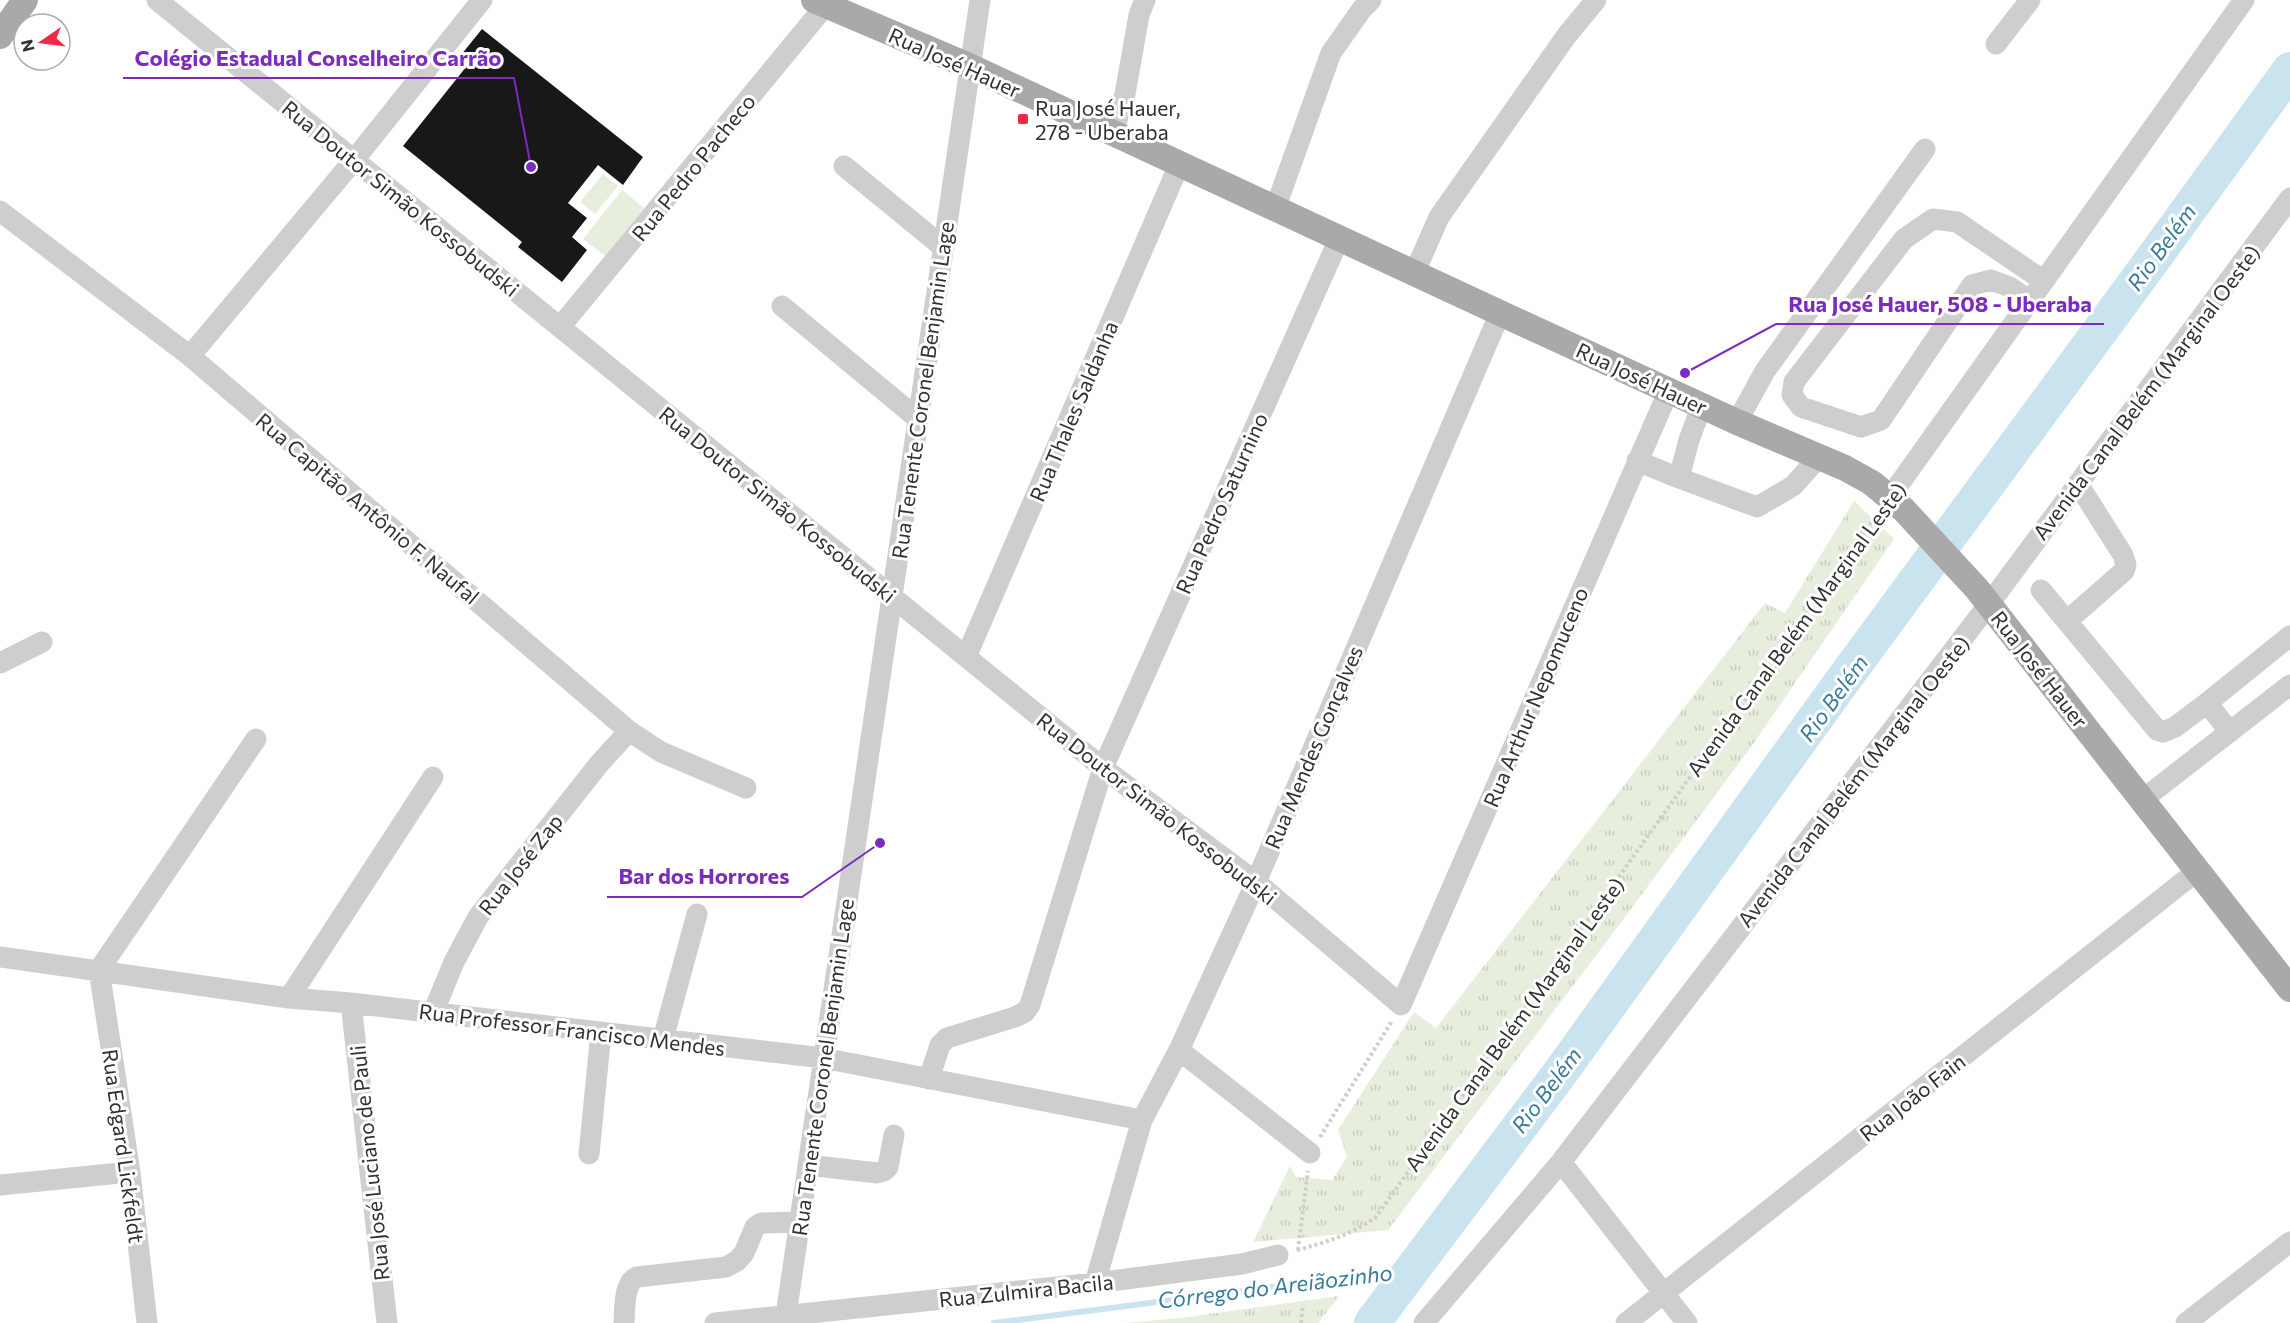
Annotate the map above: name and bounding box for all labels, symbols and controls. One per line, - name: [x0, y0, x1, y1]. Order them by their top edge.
- north arrow: [12, 12, 72, 72]
- street label: Rua José Hauer: [885, 22, 1025, 102]
- text: N: [16, 38, 38, 54]
- callout: Colégio Estadual Conselheiro Carrão: [123, 38, 514, 78]
- text: Colégio Estadual Conselheiro Carrão: [134, 44, 502, 71]
- street label: Rua Pedro Pacheco: [626, 88, 760, 246]
- street label: Rua Doutor Simão Kossobudski: [278, 95, 524, 301]
- place label: Rua José Hauer, 278 - Uberaba: [1035, 95, 1181, 144]
- marker: Rua José Hauer, 278 - Uberaba: [1016, 112, 1030, 126]
- water label: Rio Belém: [2121, 199, 2201, 295]
- street label: Rua Tenente Coronel Benjamin Lage: [886, 220, 958, 560]
- street label: Avenida Canal Belém (Marginal Oeste): [2027, 240, 2265, 544]
- callout: Rua José Hauer, 508 - Uberaba: [1776, 284, 2104, 324]
- text: Rua José Hauer, 508 - Uberaba: [1788, 290, 2092, 317]
- street label: Rua Thales Saldanha: [1024, 317, 1122, 505]
- street label: Rua José Hauer: [1572, 337, 1712, 419]
- street label: Rua Doutor Simão Kossobudski: [655, 401, 901, 607]
- street label: Rua Capitão Antônio F. Naufal: [251, 407, 485, 609]
- street label: Rua Pedro Saturnino: [1170, 409, 1272, 597]
- street label: Avenida Canal Belém (Marginal Leste): [1681, 477, 1911, 781]
- street label: Rua Arthur Nepomuceno: [1477, 583, 1593, 811]
- street label: Rua José Hauer: [1987, 605, 2093, 733]
- street label: Avenida Canal Belém (Marginal Oeste): [1732, 631, 1974, 931]
- street label: Rua Mendes Gonçalves: [1259, 642, 1367, 852]
- water label: Rio Belém: [1793, 650, 1873, 746]
- street label: Rua Doutor Simão Kossobudski: [1032, 707, 1282, 909]
- street label: Rua José Zap: [473, 809, 567, 919]
- callout: Bar dos Horrores: [607, 857, 802, 897]
- text: Bar dos Horrores: [619, 862, 789, 889]
- street label: Avenida Canal Belém (Marginal Leste): [1399, 872, 1629, 1176]
- street label: Rua Tenente Coronel Benjamin Lage: [786, 897, 858, 1237]
- street label: Rua Professor Francisco Mendes: [417, 998, 727, 1060]
- water label: Rio Belém: [1505, 1042, 1587, 1138]
- street label: Rua José Luciano de Pauli: [344, 1044, 394, 1282]
- street label: Rua Edgard Lickfeldt: [98, 1047, 150, 1245]
- street label: Rua João Fain: [1854, 1048, 1970, 1146]
- water label: Córrego do Areiãozinho: [1156, 1258, 1394, 1314]
- street label: Rua Zulmira Bacila: [937, 1268, 1115, 1312]

